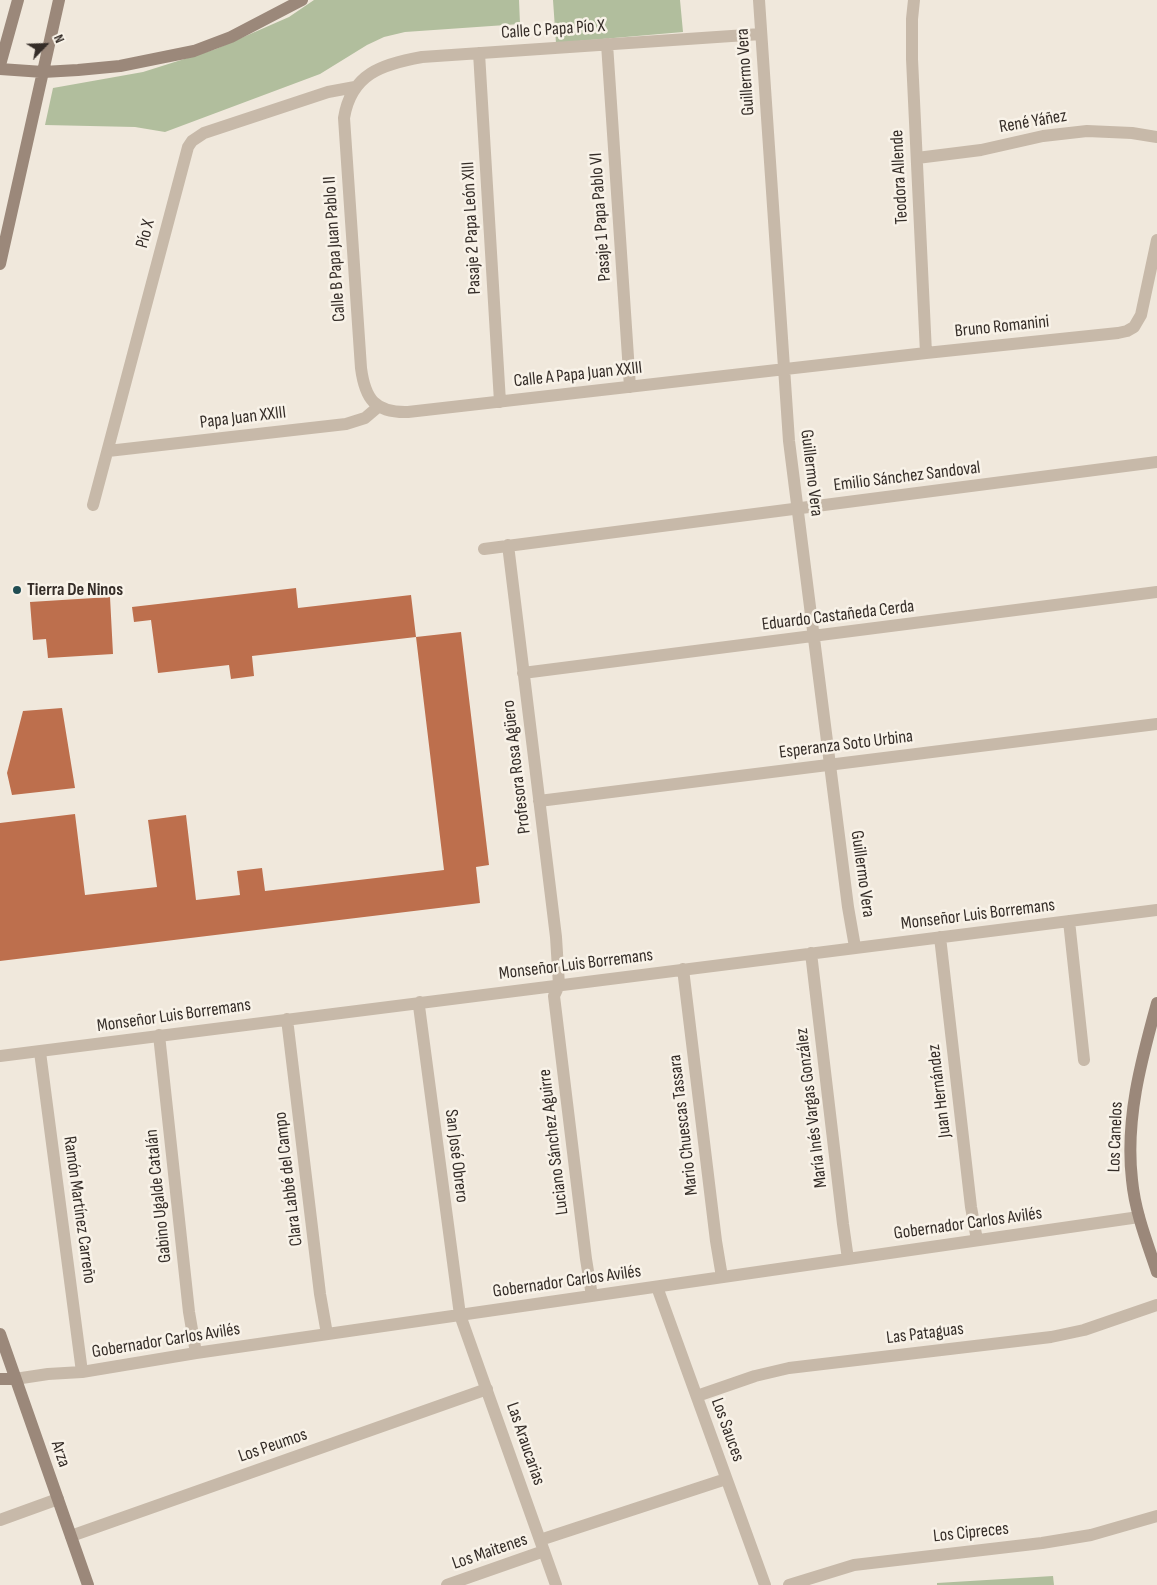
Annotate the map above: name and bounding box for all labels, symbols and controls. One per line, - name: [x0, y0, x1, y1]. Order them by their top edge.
- street label: Calle C Papa Pío X: [500, 16, 606, 44]
- north arrow: [20, 20, 70, 70]
- street label: Guillermo Vera: [732, 28, 760, 116]
- text: N: [50, 32, 68, 46]
- street label: René Yáñez: [998, 105, 1068, 139]
- street label: Teodora Allende: [887, 129, 913, 225]
- street label: Pasaje 1 Papa Pablo VI: [586, 152, 616, 282]
- street label: Pasaje 2 Papa León XIII: [458, 161, 486, 295]
- street label: Calle B Papa Juan Pablo II: [319, 175, 351, 323]
- street label: Pío X: [132, 217, 160, 251]
- street label: Bruno Romanini: [954, 311, 1050, 343]
- street label: Calle A Papa Juan XXIII: [513, 358, 643, 392]
- street label: Papa Juan XXIII: [199, 402, 287, 434]
- street label: Guillermo Vera: [795, 428, 827, 518]
- street label: Emilio Sánchez Sandoval: [832, 457, 982, 497]
- place label: Tierra De Ninos: [27, 579, 123, 601]
- marker: Tierra De Ninos: [11, 584, 23, 596]
- street label: Eduardo Castañeda Cerda: [761, 596, 915, 636]
- street label: Profesora Rosa Agüero: [498, 699, 536, 835]
- street label: Esperanza Soto Urbina: [778, 726, 914, 764]
- street label: Guillermo Vera: [845, 829, 879, 919]
- street label: Monseñor Luis Borremans: [900, 895, 1056, 935]
- street label: Monseñor Luis Borremans: [498, 945, 654, 985]
- street label: Monseñor Luis Borremans: [96, 995, 252, 1037]
- street label: María Inés Vargas González: [791, 1027, 833, 1189]
- street label: Juan Hernández: [924, 1043, 956, 1139]
- street label: Mario Chuescas Tassara: [665, 1053, 703, 1197]
- street label: Luciano Sánchez Aguirre: [534, 1068, 574, 1216]
- street label: Los Canelos: [1104, 1101, 1128, 1173]
- street label: San José Obrero: [440, 1108, 472, 1204]
- street label: Clara Labbé del Campo: [270, 1111, 308, 1247]
- street label: Gabino Ugalde Catalán: [141, 1128, 177, 1264]
- street label: Ramón Martínez Carreño: [58, 1135, 100, 1285]
- street label: Gobernador Carlos Avilés: [892, 1203, 1044, 1245]
- street label: Gobernador Carlos Avilés: [491, 1261, 643, 1303]
- street label: Gobernador Carlos Avilés: [90, 1319, 242, 1363]
- street label: Las Pataguas: [885, 1319, 965, 1349]
- street label: Los Sauces: [706, 1395, 748, 1465]
- street label: Las Araucarias: [501, 1400, 549, 1488]
- street label: Los Peumos: [236, 1424, 310, 1468]
- street label: Arza: [45, 1438, 75, 1470]
- street label: Los Cipreces: [932, 1518, 1010, 1548]
- street label: Los Maitenes: [450, 1529, 530, 1575]

